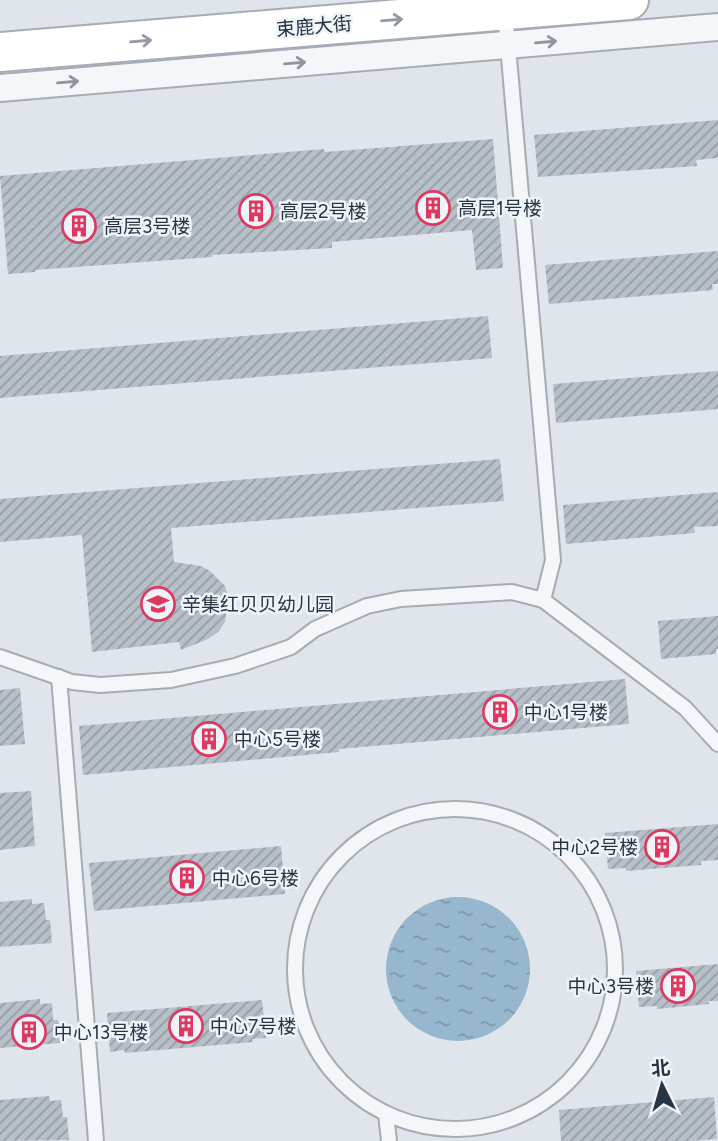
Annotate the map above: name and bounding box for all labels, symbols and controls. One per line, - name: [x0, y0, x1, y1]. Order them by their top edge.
- street label: 束鹿大街: [275, 12, 353, 41]
- one-way arrow: [381, 13, 403, 26]
- one-way arrow: [129, 34, 152, 47]
- one-way arrow: [534, 35, 557, 48]
- one-way arrow: [283, 56, 305, 69]
- one-way arrow: [56, 75, 79, 88]
- building icon: 高层1号楼: [414, 189, 452, 227]
- building icon: 高层2号楼: [237, 192, 275, 230]
- place label: 高层1号楼: [458, 197, 542, 220]
- place label: 高层2号楼: [280, 200, 367, 223]
- building icon: 高层3号楼: [60, 207, 98, 245]
- place label: 高层3号楼: [104, 215, 190, 238]
- school or university icon: 辛集红贝贝幼儿园: [139, 585, 177, 623]
- place label: 辛集红贝贝幼儿园: [182, 593, 334, 616]
- building icon: 中心1号楼: [481, 693, 519, 731]
- place label: 中心1号楼: [524, 701, 608, 724]
- building icon: 中心5号楼: [190, 720, 228, 758]
- place label: 中心5号楼: [234, 728, 321, 751]
- building icon: 中心2号楼: [643, 828, 681, 866]
- place label: 中心2号楼: [551, 836, 638, 859]
- building icon: 中心6号楼: [168, 859, 206, 897]
- place label: 中心6号楼: [212, 867, 299, 890]
- building icon: 中心3号楼: [659, 967, 697, 1005]
- place label: 中心3号楼: [568, 975, 654, 998]
- building icon: 中心7号楼: [167, 1007, 205, 1045]
- building icon: 中心13号楼: [10, 1013, 48, 1051]
- place label: 中心7号楼: [210, 1015, 296, 1038]
- place label: 中心13号楼: [54, 1021, 148, 1044]
- north arrow: [627, 1050, 697, 1120]
- text: 北: [650, 1056, 671, 1081]

